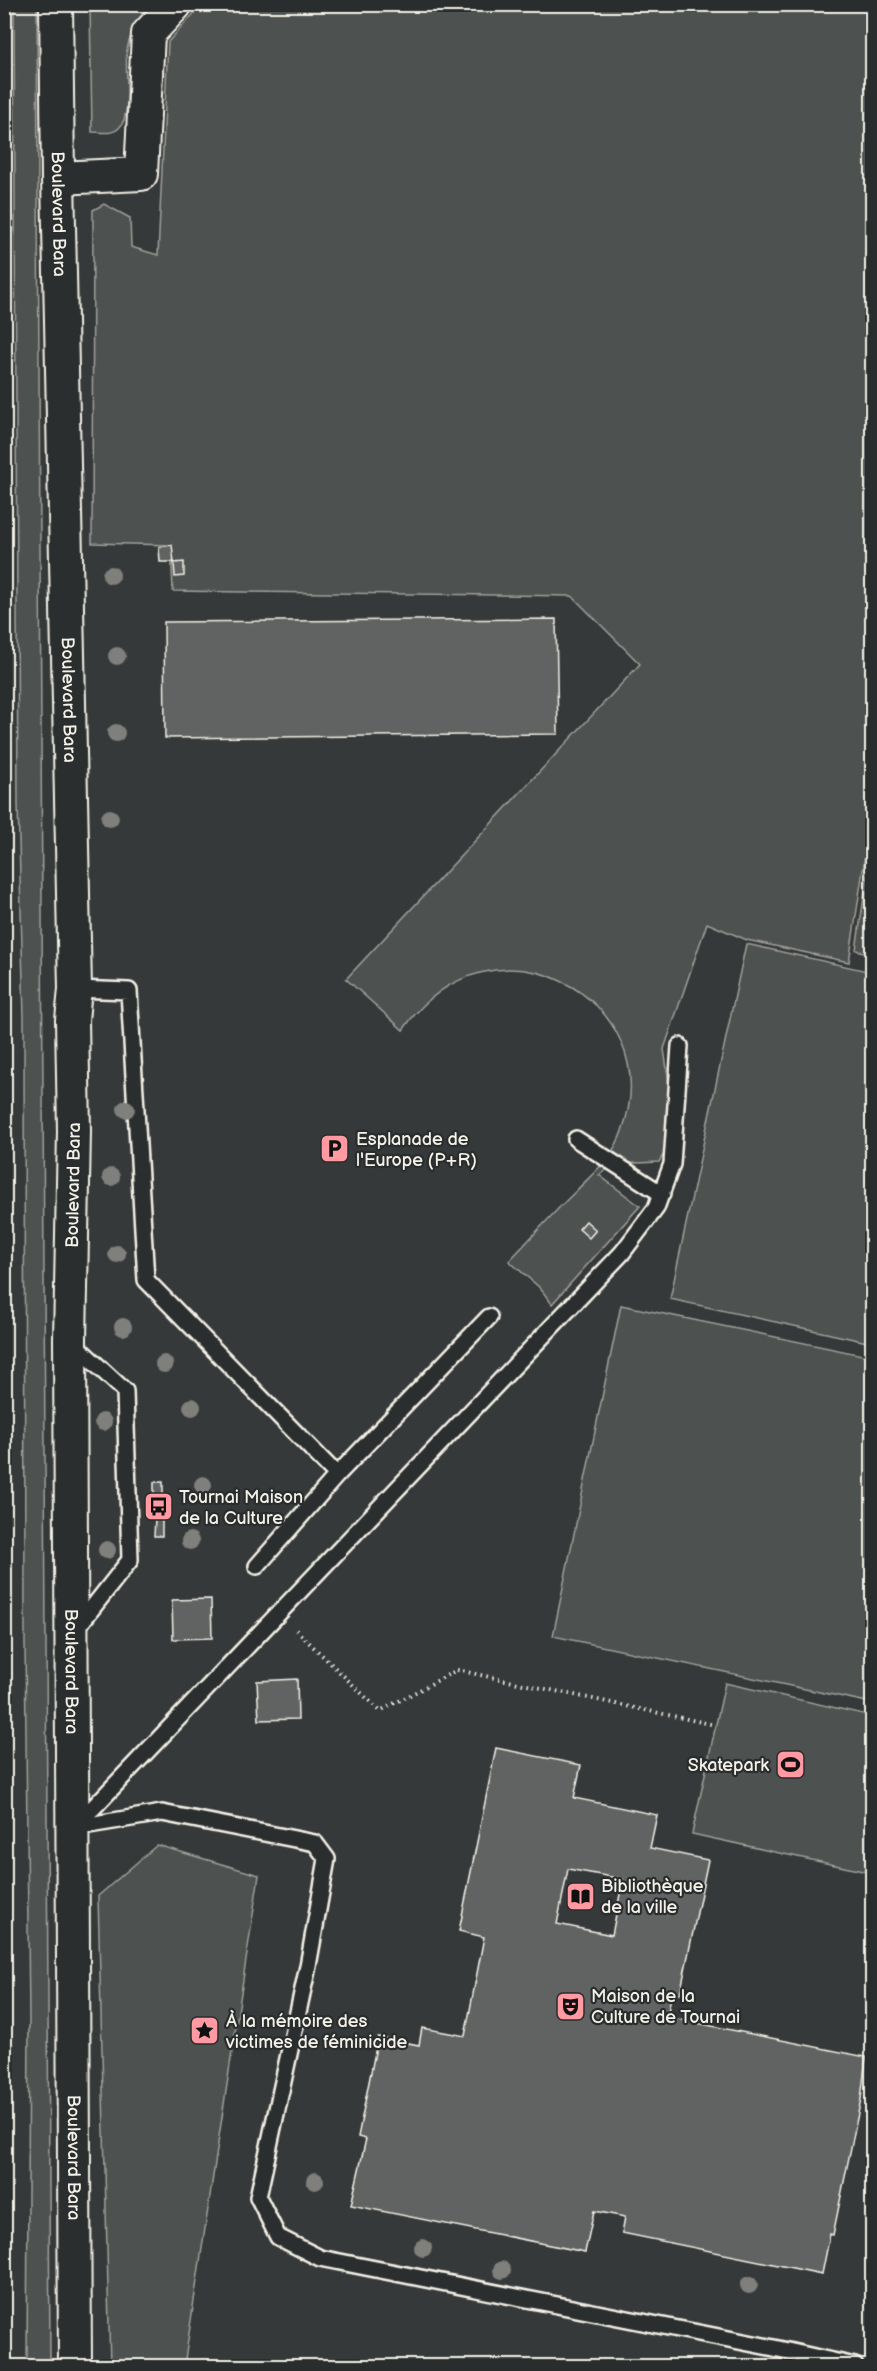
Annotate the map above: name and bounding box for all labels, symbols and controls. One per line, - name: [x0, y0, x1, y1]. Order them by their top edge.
- street label: Boulevard Bara: [47, 151, 70, 277]
- street label: Boulevard Bara: [57, 637, 80, 763]
- street label: Boulevard Bara: [62, 1122, 85, 1248]
- place label: Esplanade de l'Europe (P+R): [356, 1129, 477, 1171]
- parking icon: Esplanade de l'Europe (P+R): [319, 1133, 351, 1165]
- place label: Tournai Maison de la Culture: [179, 1487, 303, 1529]
- bus stop icon: Tournai Maison de la Culture: [142, 1491, 174, 1523]
- street label: Boulevard Bara: [60, 1609, 82, 1735]
- sports icon: Skatepark: [774, 1749, 806, 1781]
- place label: Skatepark: [688, 1755, 769, 1776]
- place label: Bibliothèque de la ville: [601, 1876, 704, 1918]
- library icon: Bibliothèque de la ville: [564, 1880, 596, 1912]
- place label: Maison de la Culture de Tournai: [591, 1986, 740, 2028]
- theatre icon: Maison de la Culture de Tournai: [554, 1990, 586, 2022]
- place label: À la mémoire des victimes de féminicide: [225, 2009, 408, 2053]
- place icon: À la mémoire des victimes de féminicide: [189, 2015, 221, 2047]
- street label: Boulevard Bara: [63, 2095, 84, 2221]

